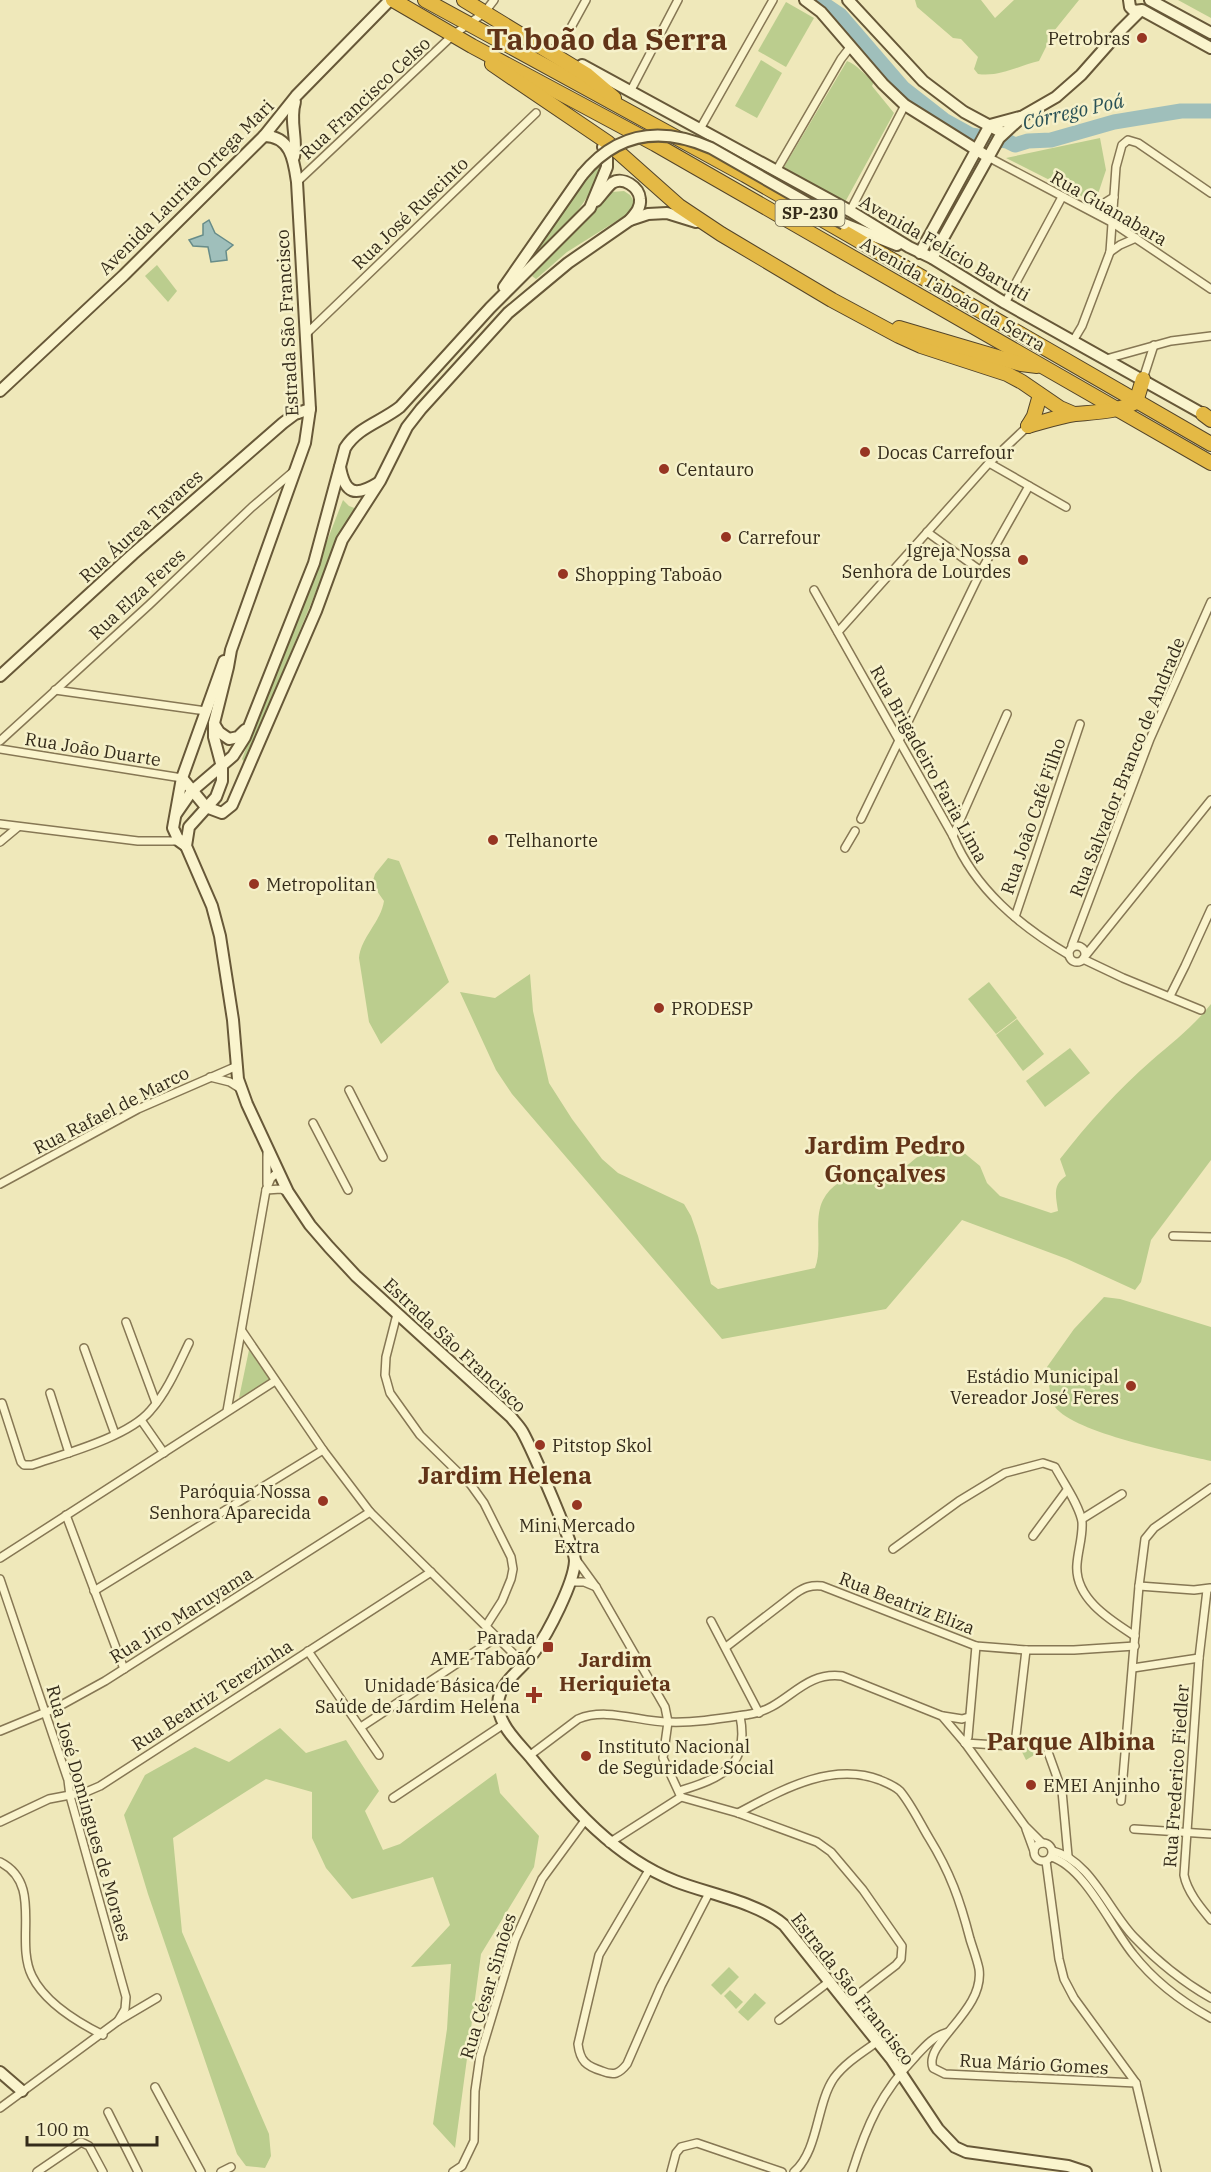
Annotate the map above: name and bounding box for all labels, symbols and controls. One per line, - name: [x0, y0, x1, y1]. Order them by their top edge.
- district label: Taboão da Serra: [486, 19, 728, 58]
- place label: Petrobras: [1048, 27, 1130, 50]
- marker: Petrobras: [1135, 31, 1149, 45]
- street label: Rua Francisco Celso: [295, 32, 435, 164]
- water label: Córrego Poá: [1020, 86, 1127, 136]
- street label: Avenida Laurita Ortega Mari: [94, 94, 279, 279]
- street label: Rua José Ruscinto: [347, 152, 473, 274]
- street label: Rua Guanabara: [1047, 165, 1172, 251]
- street label: Avenida Felício Barutti: [856, 190, 1035, 306]
- road number: SP-230: [776, 200, 844, 226]
- street label: Estrada São Francisco: [271, 229, 303, 417]
- street label: Avenida Taboão da Serra: [856, 232, 1050, 357]
- place label: Docas Carrefour: [877, 441, 1014, 464]
- marker: Docas Carrefour: [858, 445, 872, 459]
- place label: Centauro: [676, 458, 754, 481]
- marker: Centauro: [657, 462, 671, 476]
- street label: Rua Áurea Tavares: [74, 464, 208, 588]
- place label: Carrefour: [738, 526, 820, 549]
- marker: Carrefour: [719, 530, 733, 544]
- place label: Igreja Nossa Senhora de Lourdes: [842, 539, 1011, 583]
- street label: Rua Elza Feres: [84, 543, 190, 645]
- marker: Igreja Nossa Senhora de Lourdes: [1016, 553, 1030, 567]
- place label: Shopping Taboão: [575, 563, 722, 586]
- marker: Shopping Taboão: [556, 567, 570, 581]
- street label: Rua Salvador Branco de Andrade: [1064, 634, 1190, 900]
- street label: Rua Brigadeiro Faria Lima: [865, 661, 993, 867]
- street label: Rua João Duarte: [23, 727, 163, 771]
- street label: Rua João Café Filho: [995, 735, 1071, 897]
- place label: Telhanorte: [505, 829, 598, 852]
- marker: Telhanorte: [486, 833, 500, 847]
- place label: Metropolitan: [266, 873, 376, 896]
- marker: Metropolitan: [247, 877, 261, 891]
- place label: PRODESP: [671, 997, 753, 1020]
- marker: PRODESP: [652, 1001, 666, 1015]
- street label: Rua Rafael de Marco: [29, 1061, 193, 1159]
- district label: Jardim Pedro Gonçalves: [805, 1129, 965, 1189]
- street label: Estrada São Francisco: [379, 1273, 531, 1417]
- place label: Estádio Municipal Vereador José Feres: [950, 1365, 1119, 1409]
- marker: Estádio Municipal Vereador José Feres: [1124, 1379, 1138, 1393]
- place label: Pitstop Skol: [552, 1434, 652, 1457]
- marker: Pitstop Skol: [533, 1438, 547, 1452]
- district label: Jardim Helena: [418, 1459, 592, 1491]
- place label: Paróquia Nossa Senhora Aparecida: [149, 1480, 311, 1524]
- marker: Paróquia Nossa Senhora Aparecida: [316, 1494, 330, 1508]
- marker: Mini Mercado Extra: [570, 1498, 584, 1512]
- place label: Mini Mercado Extra: [519, 1514, 635, 1558]
- street label: Rua Jiro Maruyama: [105, 1562, 257, 1668]
- street label: Rua Beatriz Eliza: [836, 1567, 978, 1640]
- place label: Parada AME Taboão: [430, 1626, 536, 1670]
- street label: Rua Beatriz Terezinha: [127, 1634, 297, 1756]
- marker: Parada AME Taboão: [541, 1640, 555, 1654]
- district label: Jardim Heriquieta: [559, 1645, 671, 1697]
- place label: Unidade Básica de Saúde de Jardim Helena: [315, 1674, 520, 1718]
- street label: Rua José Domingues de Moraes: [41, 1682, 137, 1944]
- street label: Rua Frederico Fiedler: [1158, 1684, 1194, 1868]
- marker: Unidade Básica de Saúde de Jardim Helena: [525, 1686, 543, 1704]
- district label: Parque Albina: [987, 1725, 1156, 1757]
- place label: Instituto Nacional de Seguridade Social: [598, 1735, 774, 1779]
- marker: Instituto Nacional de Seguridade Social: [579, 1749, 593, 1763]
- place label: EMEI Anjinho: [1043, 1774, 1160, 1797]
- marker: EMEI Anjinho: [1024, 1778, 1038, 1792]
- street label: Estrada São Francisco: [786, 1908, 920, 2070]
- street label: Rua César Simões: [455, 1910, 521, 2062]
- street label: Rua Mário Gomes: [959, 2049, 1109, 2079]
- scale bar: [27, 2109, 158, 2147]
- text: 100 m: [36, 2118, 90, 2141]

